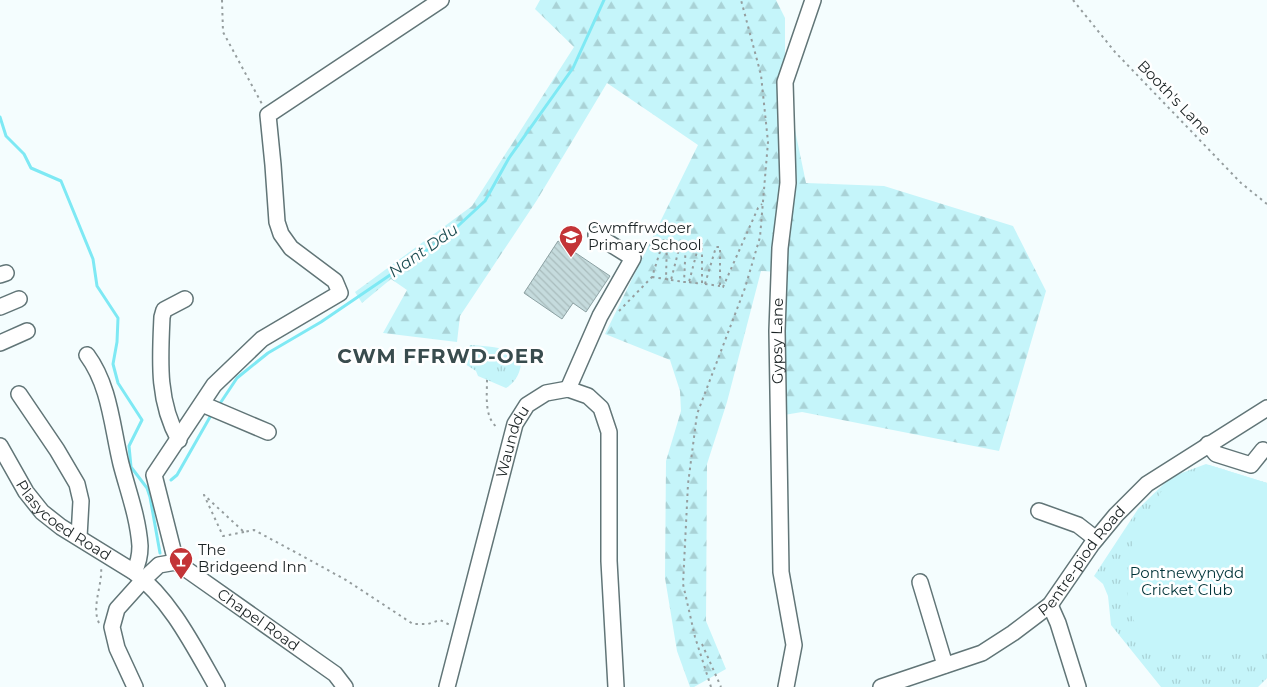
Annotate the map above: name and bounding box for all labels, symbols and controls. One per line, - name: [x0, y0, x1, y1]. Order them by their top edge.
- street label: Booth's Lane: [1134, 56, 1215, 139]
- place label: Cwmffrwdoer Primary School: [588, 218, 702, 254]
- water label: Nant Ddu: [385, 219, 462, 281]
- school or university icon: Cwmffrwdoer Primary School: [558, 224, 584, 258]
- street label: Gypsy Lane: [767, 297, 787, 384]
- district label: CWM FFRWD-OER: [337, 344, 545, 368]
- street label: Waunddu: [491, 402, 533, 480]
- street label: Plasycoed Road: [12, 476, 115, 565]
- street label: Pentre-piod Road: [1034, 501, 1129, 620]
- place label: The Bridgeend Inn: [198, 540, 307, 576]
- bar icon: The Bridgeend Inn: [168, 546, 194, 580]
- park label: Pontnewynydd Cricket Club: [1130, 563, 1244, 599]
- street label: Chapel Road: [214, 584, 303, 655]

